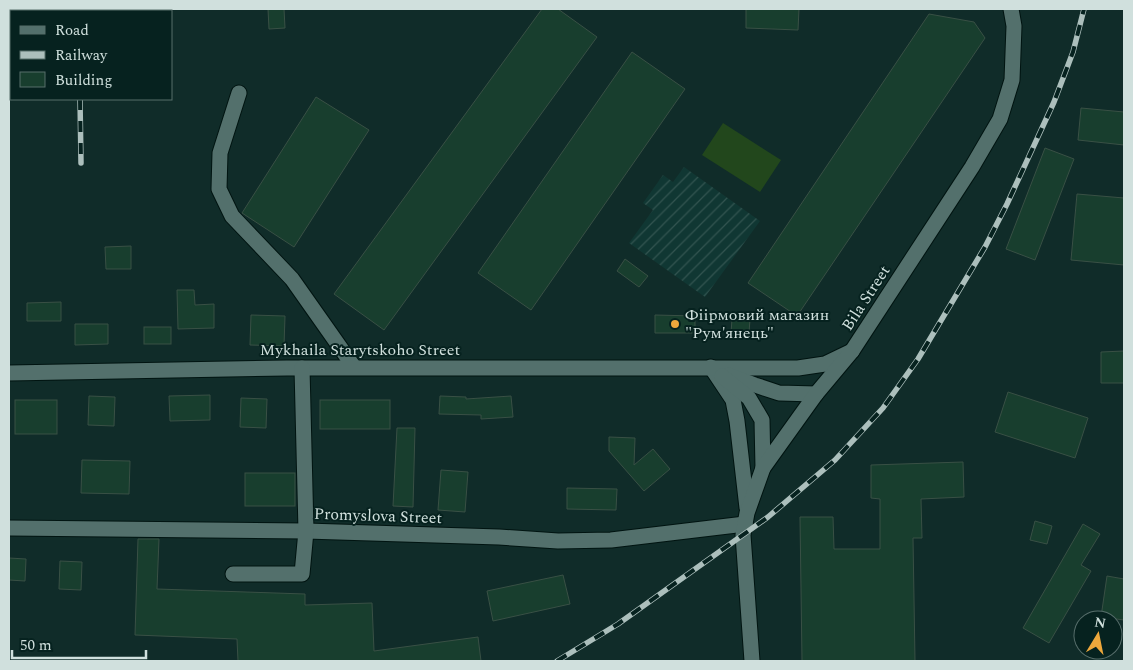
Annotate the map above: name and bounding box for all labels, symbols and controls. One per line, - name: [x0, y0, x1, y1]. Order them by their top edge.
- legend: [10, 10, 172, 100]
- text: Road: [55, 19, 89, 42]
- text: Railway: [55, 44, 108, 67]
- text: Building: [55, 69, 112, 92]
- street label: Bila Street: [836, 260, 896, 336]
- place label: Фіірмовий магазин "Рум'янець": [685, 303, 829, 345]
- marker: Фіірмовий магазин "Рум'янець": [669, 318, 681, 330]
- street label: Mykhaila Starytskoho Street: [260, 338, 460, 362]
- street label: Promyslova Street: [314, 502, 443, 530]
- north arrow: [1073, 610, 1123, 660]
- text: N: [1093, 611, 1108, 634]
- scale bar: [12, 628, 146, 660]
- text: 50 m: [20, 634, 52, 657]

